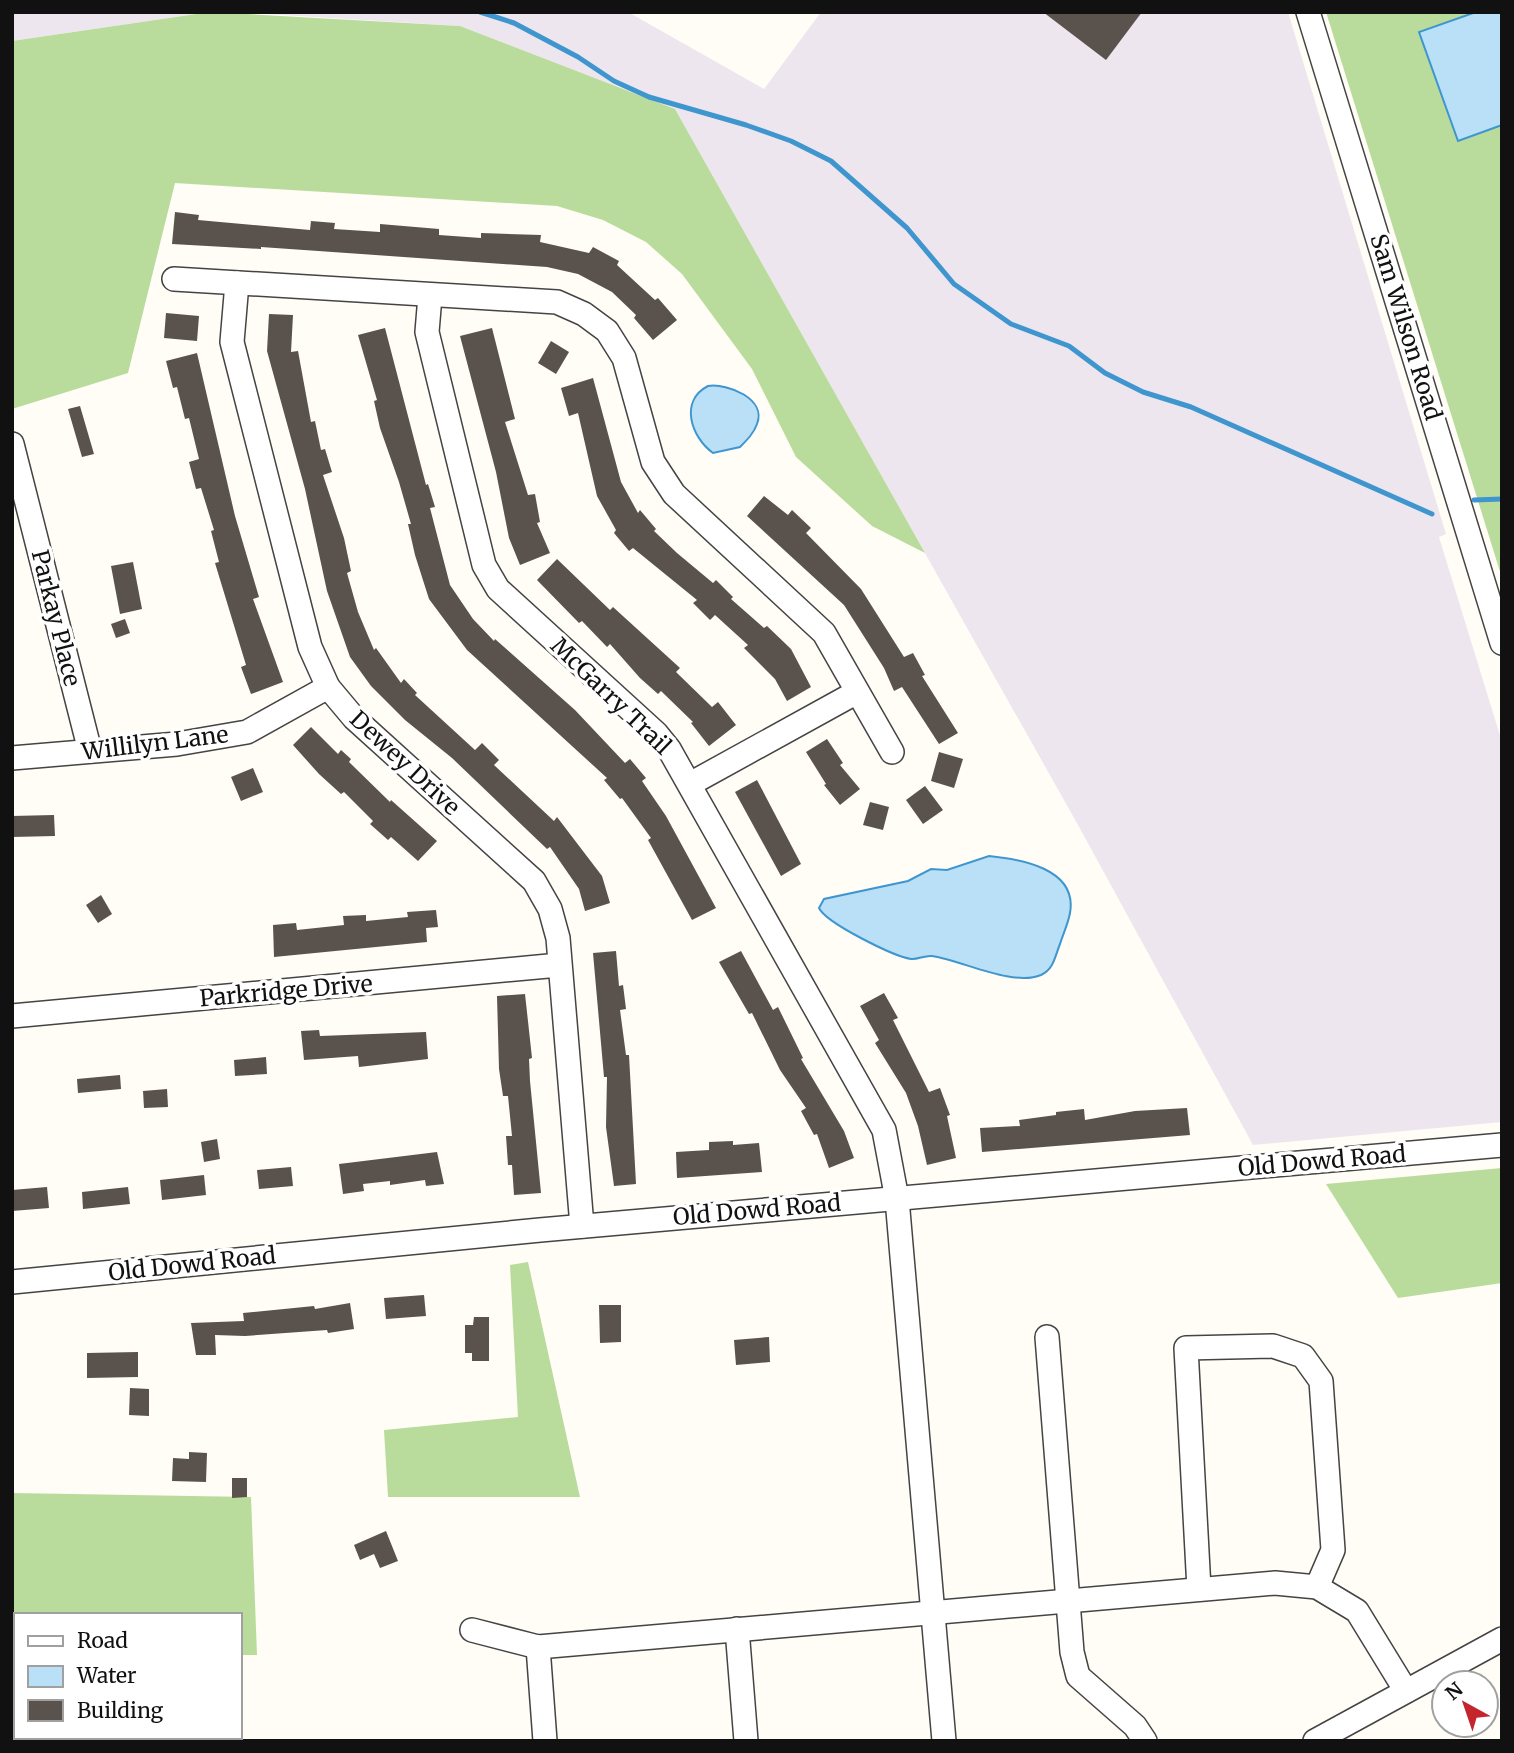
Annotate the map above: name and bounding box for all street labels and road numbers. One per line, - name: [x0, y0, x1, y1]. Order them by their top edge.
- street label: Sam Wilson Road: [1364, 230, 1449, 424]
- street label: Parkay Place: [26, 547, 87, 689]
- street label: McGarry Trail: [545, 631, 678, 760]
- street label: Dewey Drive: [344, 704, 466, 821]
- street label: Willilyn Lane: [79, 719, 230, 766]
- street label: Parkridge Drive: [198, 968, 374, 1013]
- street label: Old Dowd Road: [1237, 1139, 1407, 1182]
- street label: Old Dowd Road: [672, 1188, 842, 1231]
- street label: Old Dowd Road: [107, 1240, 277, 1287]

